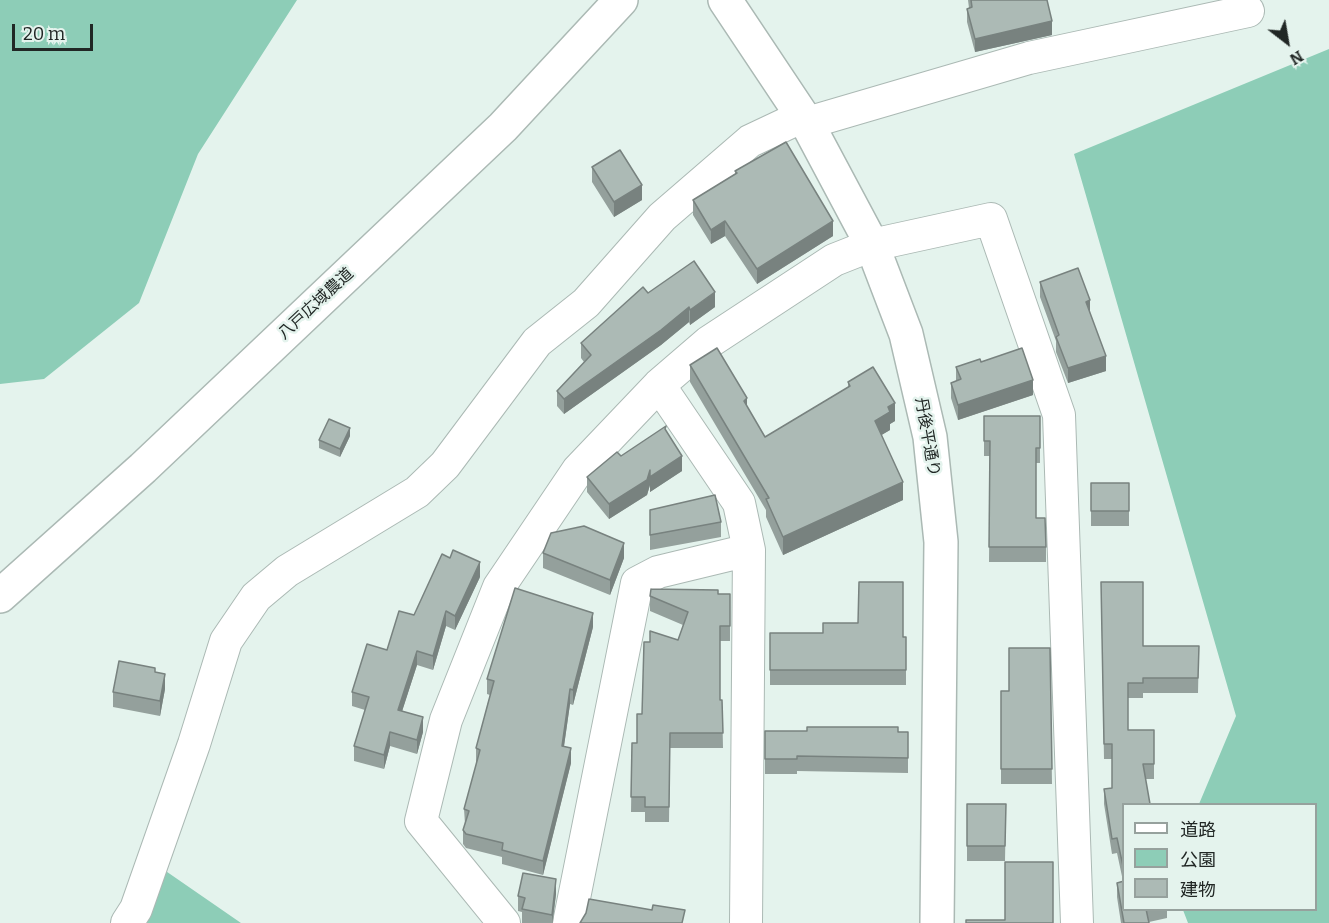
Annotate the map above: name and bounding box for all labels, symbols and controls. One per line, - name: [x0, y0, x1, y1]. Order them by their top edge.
- scale bar: [15, 12, 96, 50]
- north arrow: [1257, 12, 1317, 72]
- text: 20 m: [23, 23, 65, 45]
- text: N: [1286, 47, 1307, 69]
- street label: 八戸広域農道: [274, 264, 358, 344]
- street label: 丹後平通り: [911, 396, 943, 478]
- legend: [1122, 803, 1317, 911]
- text: 道路: [1180, 819, 1216, 841]
- text: 公園: [1180, 849, 1216, 871]
- text: 建物: [1180, 879, 1216, 901]

